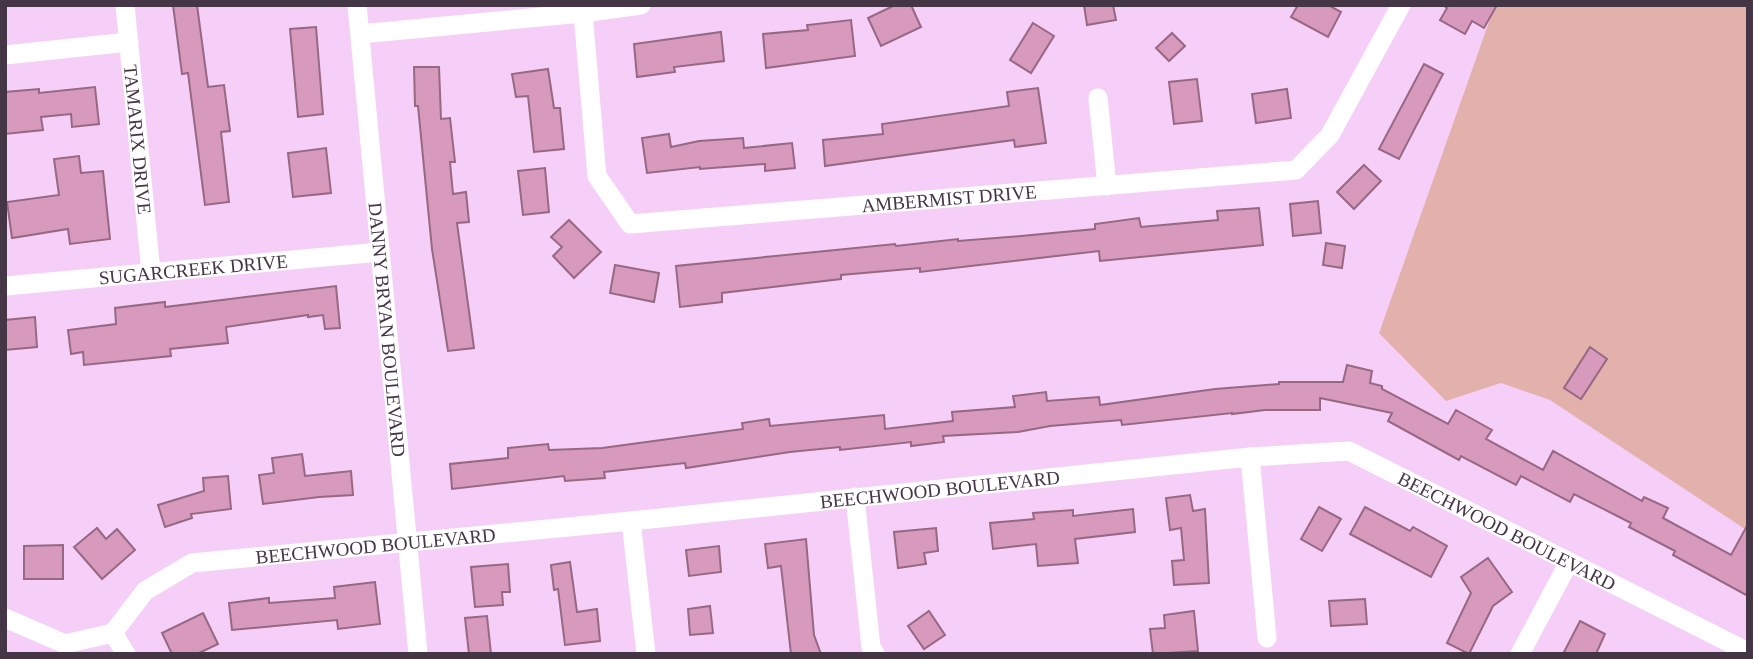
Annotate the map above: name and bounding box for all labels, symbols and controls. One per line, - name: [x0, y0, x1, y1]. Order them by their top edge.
- street label: TAMARIX DRIVE: [120, 64, 156, 215]
- street label: AMBERMIST DRIVE: [861, 181, 1037, 216]
- street label: DANNY BRYAN BOULEVARD: [365, 201, 410, 458]
- street label: SUGARCREEK DRIVE: [98, 250, 289, 288]
- street label: BEECHWOOD BOULEVARD: [819, 466, 1061, 512]
- street label: BEECHWOOD BOULEVARD: [1395, 467, 1619, 594]
- street label: BEECHWOOD BOULEVARD: [255, 523, 497, 567]

